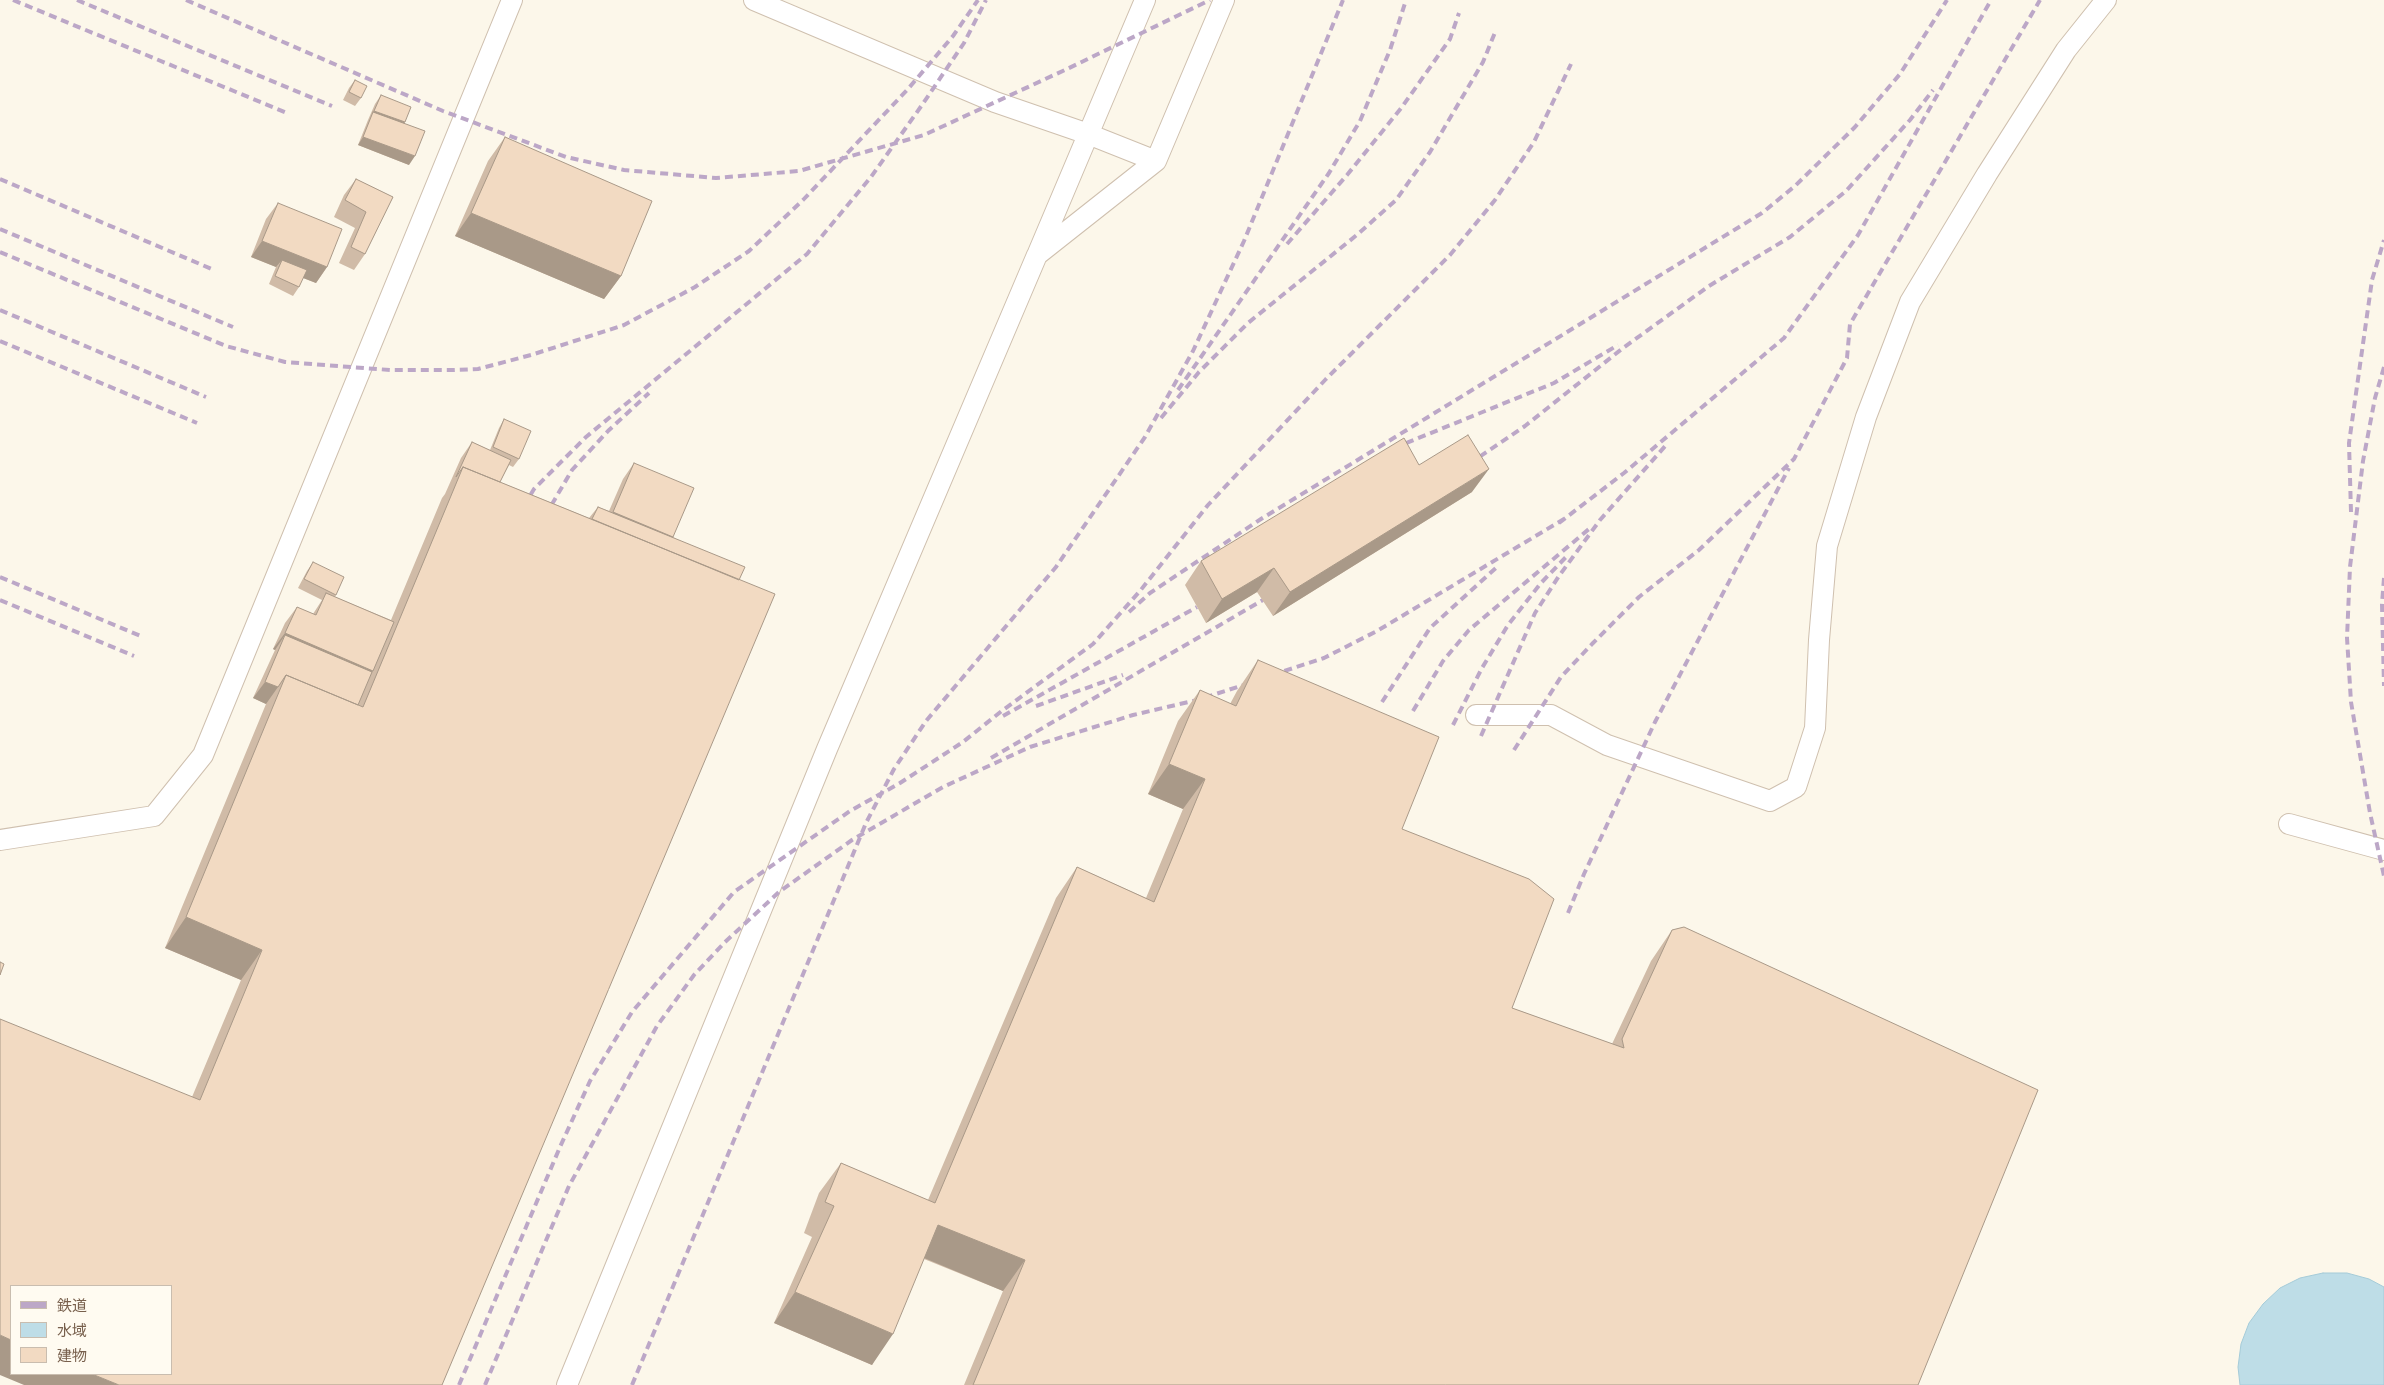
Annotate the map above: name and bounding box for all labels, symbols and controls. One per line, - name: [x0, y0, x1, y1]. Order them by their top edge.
- legend: [10, 1285, 172, 1375]
- text: 鉄道: [57, 1296, 87, 1315]
- text: 水域: [57, 1321, 87, 1340]
- text: 建物: [57, 1346, 87, 1365]

